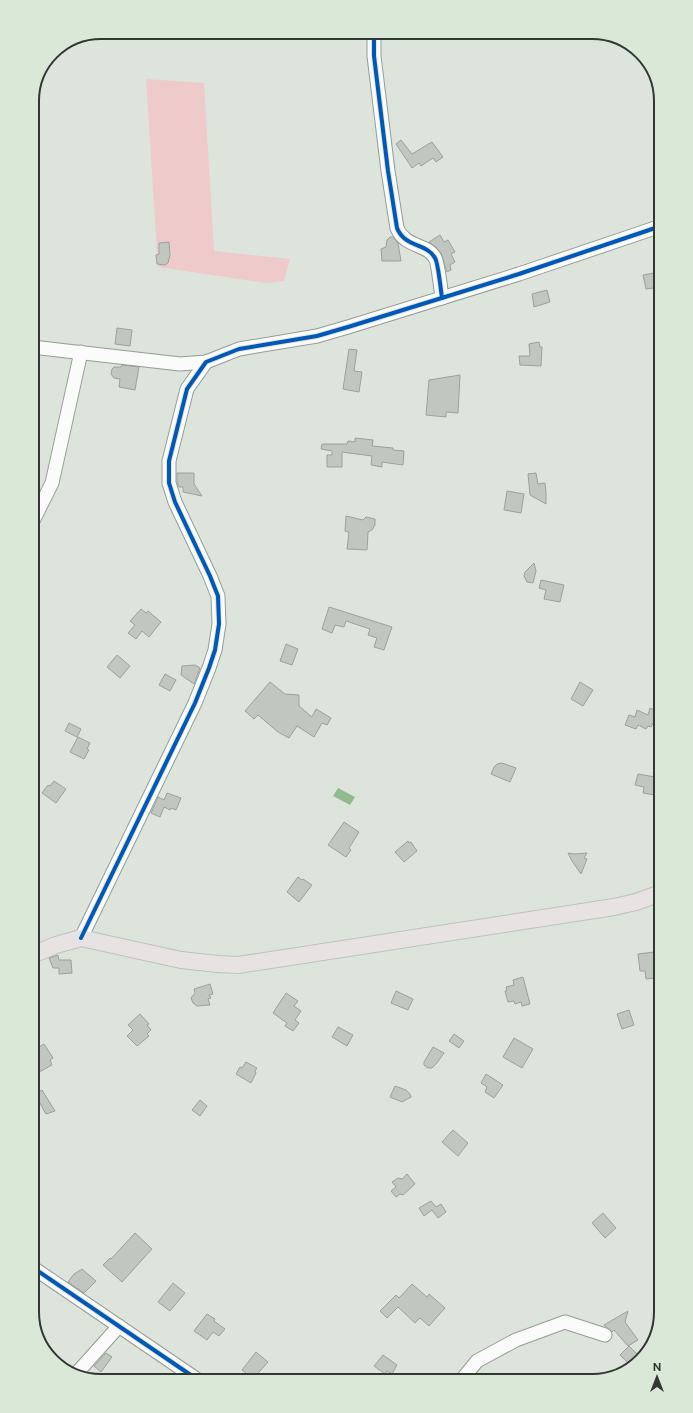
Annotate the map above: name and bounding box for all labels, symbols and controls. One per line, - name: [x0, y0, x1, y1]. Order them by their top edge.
- north arrow: [637, 1357, 677, 1397]
- text: N: [653, 1361, 661, 1373]

